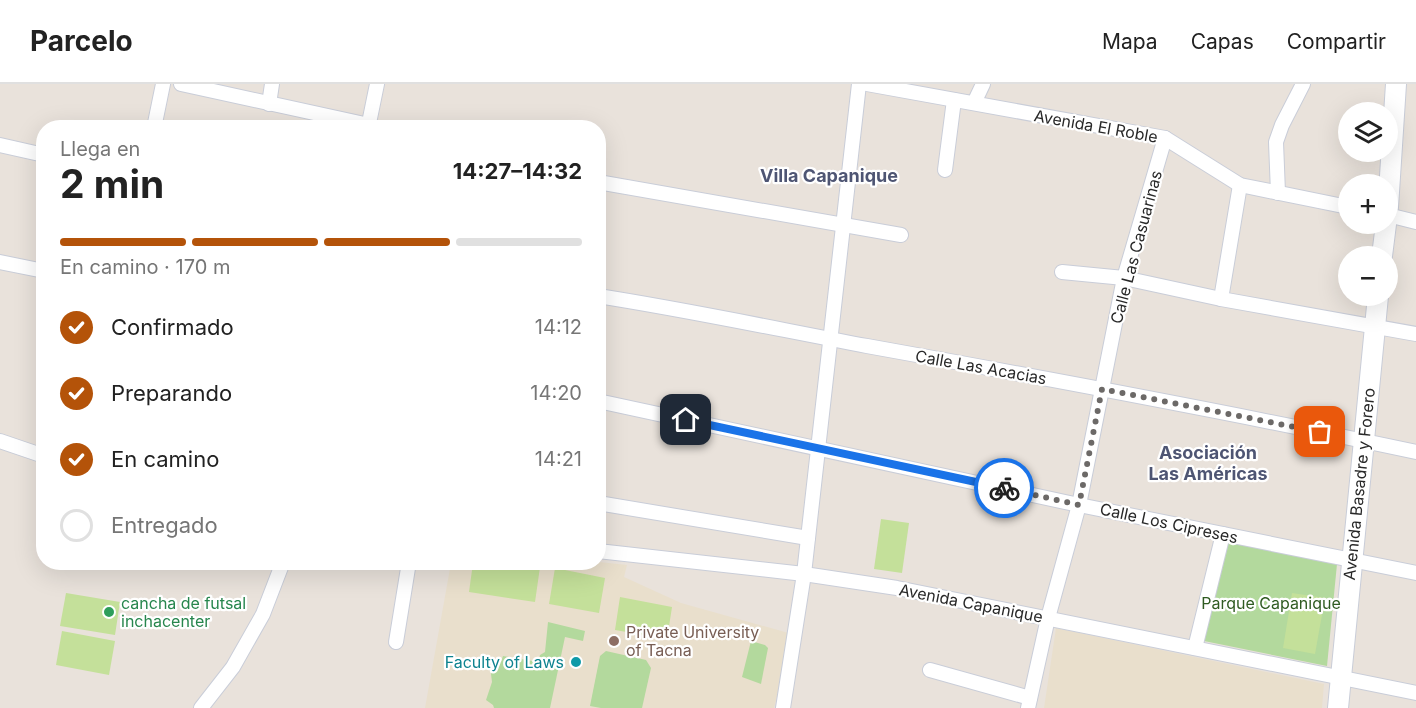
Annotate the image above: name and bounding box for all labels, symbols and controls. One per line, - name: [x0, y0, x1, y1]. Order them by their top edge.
- text: Parcelo: [30, 24, 133, 58]
- text: Mapa: [1102, 29, 1158, 54]
- text: Capas: [1191, 29, 1254, 54]
- text: Compartir: [1287, 29, 1386, 54]
- map controls: [1338, 102, 1398, 306]
- button: layers: [1338, 102, 1398, 162]
- street label: Avenida El Roble: [1033, 105, 1159, 147]
- text: Llega en: [60, 137, 140, 161]
- text: 14:27–14:32: [453, 158, 582, 184]
- text: 2 min: [60, 160, 164, 207]
- district label: Villa Capanique: [760, 165, 898, 186]
- street label: Calle Las Casuarinas: [1106, 168, 1166, 326]
- button: +: [1338, 174, 1398, 234]
- button: −: [1338, 246, 1398, 306]
- text: En camino · 170 m: [60, 255, 230, 279]
- icon: check: [60, 311, 93, 344]
- text: Confirmado: [111, 314, 234, 340]
- text: 14:12: [535, 315, 582, 339]
- street label: Calle Las Acacias: [914, 346, 1048, 388]
- icon: check: [60, 377, 93, 410]
- text: Preparando: [111, 380, 232, 406]
- text: 14:20: [530, 381, 582, 405]
- street label: Avenida Basadre y Forero: [1339, 387, 1379, 581]
- pin: [660, 394, 711, 445]
- icon: home: [669, 403, 702, 436]
- pin: [1294, 406, 1345, 457]
- icon: bag: [1303, 415, 1336, 448]
- district label: Asociación Las Américas: [1148, 442, 1268, 484]
- icon: check: [60, 443, 93, 476]
- text: En camino: [111, 446, 219, 472]
- text: 14:21: [535, 447, 582, 471]
- courier: [974, 458, 1034, 518]
- icon: bike: [988, 472, 1021, 505]
- street label: Calle Los Cipreses: [1098, 499, 1240, 547]
- text: Entregado: [111, 512, 218, 538]
- street label: Avenida Capanique: [897, 579, 1045, 627]
- place label: cancha de futsal inchacenter: [121, 593, 246, 631]
- park label: Parque Capanique: [1201, 593, 1341, 613]
- marker: cancha de futsal inchacenter: [102, 605, 116, 619]
- place label: Private University of Tacna: [626, 622, 759, 660]
- marker: Private University of Tacna: [607, 634, 621, 648]
- place label: Faculty of Laws: [445, 652, 564, 672]
- marker: Faculty of Laws: [569, 655, 583, 669]

